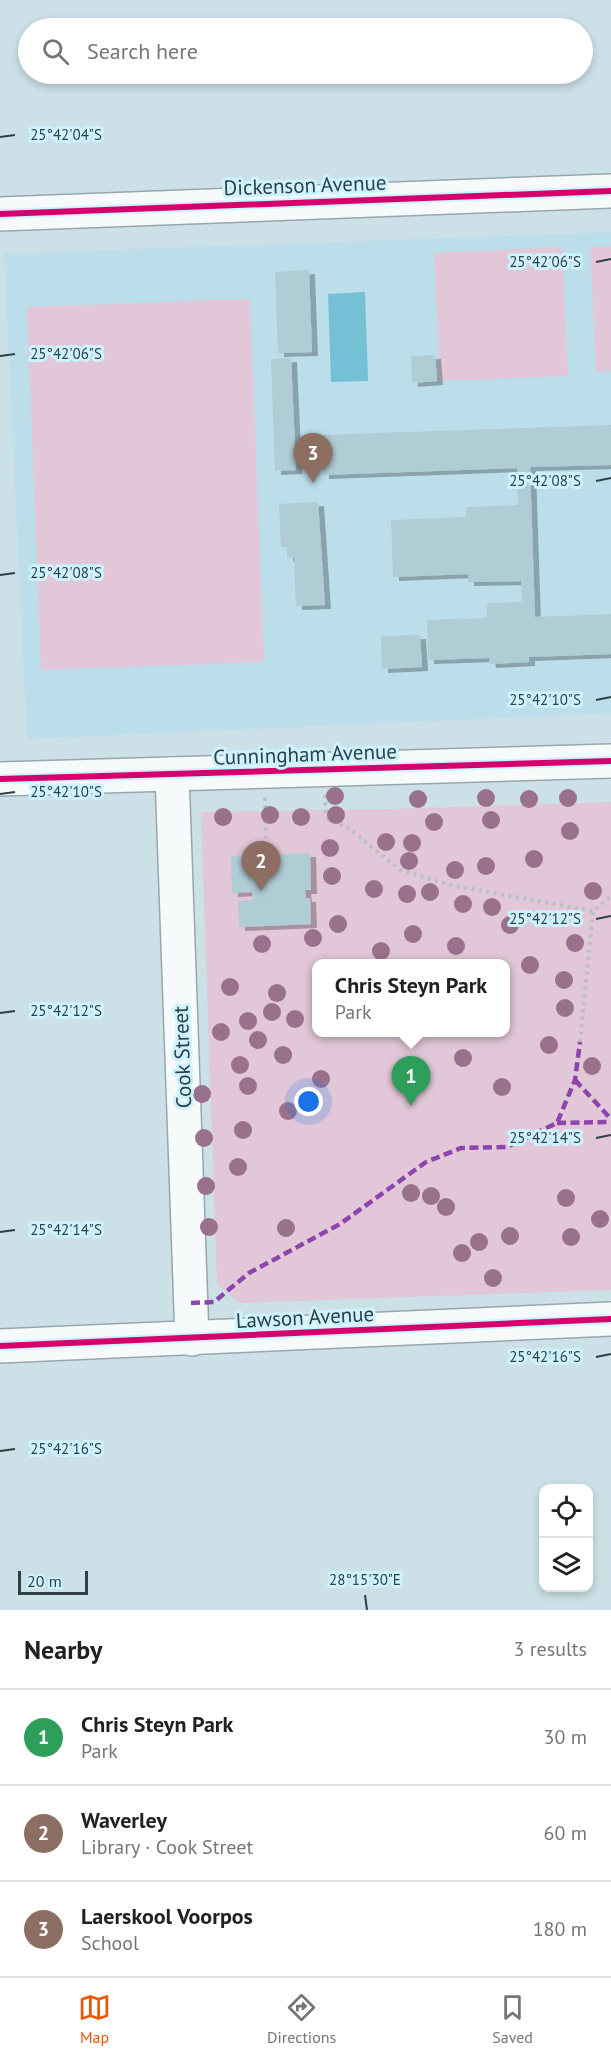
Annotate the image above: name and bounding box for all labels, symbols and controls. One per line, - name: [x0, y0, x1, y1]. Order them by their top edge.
- search box: [18, 18, 593, 84]
- icon: search: [39, 35, 72, 68]
- text: Search here: [87, 37, 198, 65]
- text: 25°42'04"S: [30, 125, 102, 144]
- street label: Dickenson Avenue: [223, 169, 387, 201]
- text: 25°42'06"S: [509, 252, 581, 271]
- text: 25°42'06"S: [30, 344, 102, 363]
- pin: 3: [294, 434, 332, 483]
- text: 25°42'08"S: [509, 471, 581, 490]
- text: 25°42'08"S: [30, 563, 102, 582]
- text: 25°42'10"S: [509, 690, 581, 709]
- street label: Cunningham Avenue: [213, 737, 397, 771]
- text: 25°42'10"S: [30, 782, 102, 801]
- pin: 2: [242, 842, 280, 891]
- text: 25°42'12"S: [509, 909, 581, 928]
- popup: [312, 959, 510, 1037]
- text: Chris Steyn Park: [335, 971, 487, 999]
- text: Park: [335, 999, 372, 1025]
- text: 25°42'12"S: [30, 1001, 102, 1020]
- street label: Cook Street: [167, 1005, 197, 1109]
- pin: 1: [392, 1056, 430, 1106]
- your location: [294, 1087, 323, 1116]
- text: 25°42'14"S: [509, 1128, 581, 1147]
- text: 25°42'14"S: [30, 1220, 102, 1239]
- street label: Lawson Avenue: [235, 1300, 375, 1334]
- text: 25°42'16"S: [509, 1347, 581, 1366]
- text: 25°42'16"S: [30, 1439, 102, 1458]
- map controls: [539, 1484, 593, 1592]
- button: locate: [539, 1484, 593, 1538]
- button: layers: [539, 1538, 593, 1592]
- scale bar: [18, 1568, 88, 1596]
- text: 28°15'30"E: [329, 1570, 401, 1589]
- text: 20 m: [27, 1571, 62, 1591]
- text: Nearby: [24, 1633, 102, 1666]
- text: 3 results: [514, 1636, 587, 1662]
- text: Chris Steyn Park: [81, 1710, 233, 1738]
- text: 1: [38, 1724, 49, 1750]
- text: 30 m: [544, 1724, 587, 1750]
- text: Park: [81, 1738, 118, 1764]
- text: Waverley: [81, 1806, 167, 1834]
- text: 2: [38, 1820, 49, 1846]
- text: 60 m: [544, 1820, 587, 1846]
- text: Library · Cook Street: [81, 1834, 253, 1860]
- text: Laerskool Voorpos: [81, 1902, 253, 1930]
- text: 3: [38, 1916, 49, 1942]
- text: 180 m: [533, 1916, 587, 1942]
- text: School: [81, 1930, 139, 1956]
- tab: Map: [78, 1991, 111, 2047]
- tab: Directions: [267, 1991, 336, 2047]
- tab: Saved: [492, 1991, 533, 2047]

